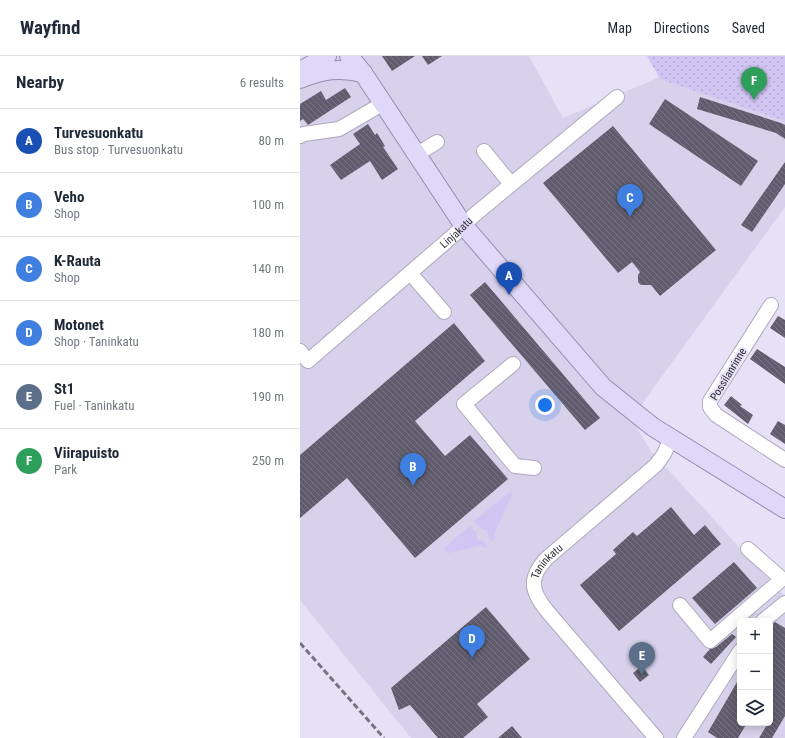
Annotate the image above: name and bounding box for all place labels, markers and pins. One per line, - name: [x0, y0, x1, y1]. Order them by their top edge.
- pin: F: [741, 67, 767, 100]
- pin: C: [617, 184, 643, 217]
- pin: A: [496, 262, 522, 295]
- pin: B: [400, 453, 426, 486]
- pin: D: [459, 625, 485, 658]
- pin: E: [629, 642, 655, 675]

